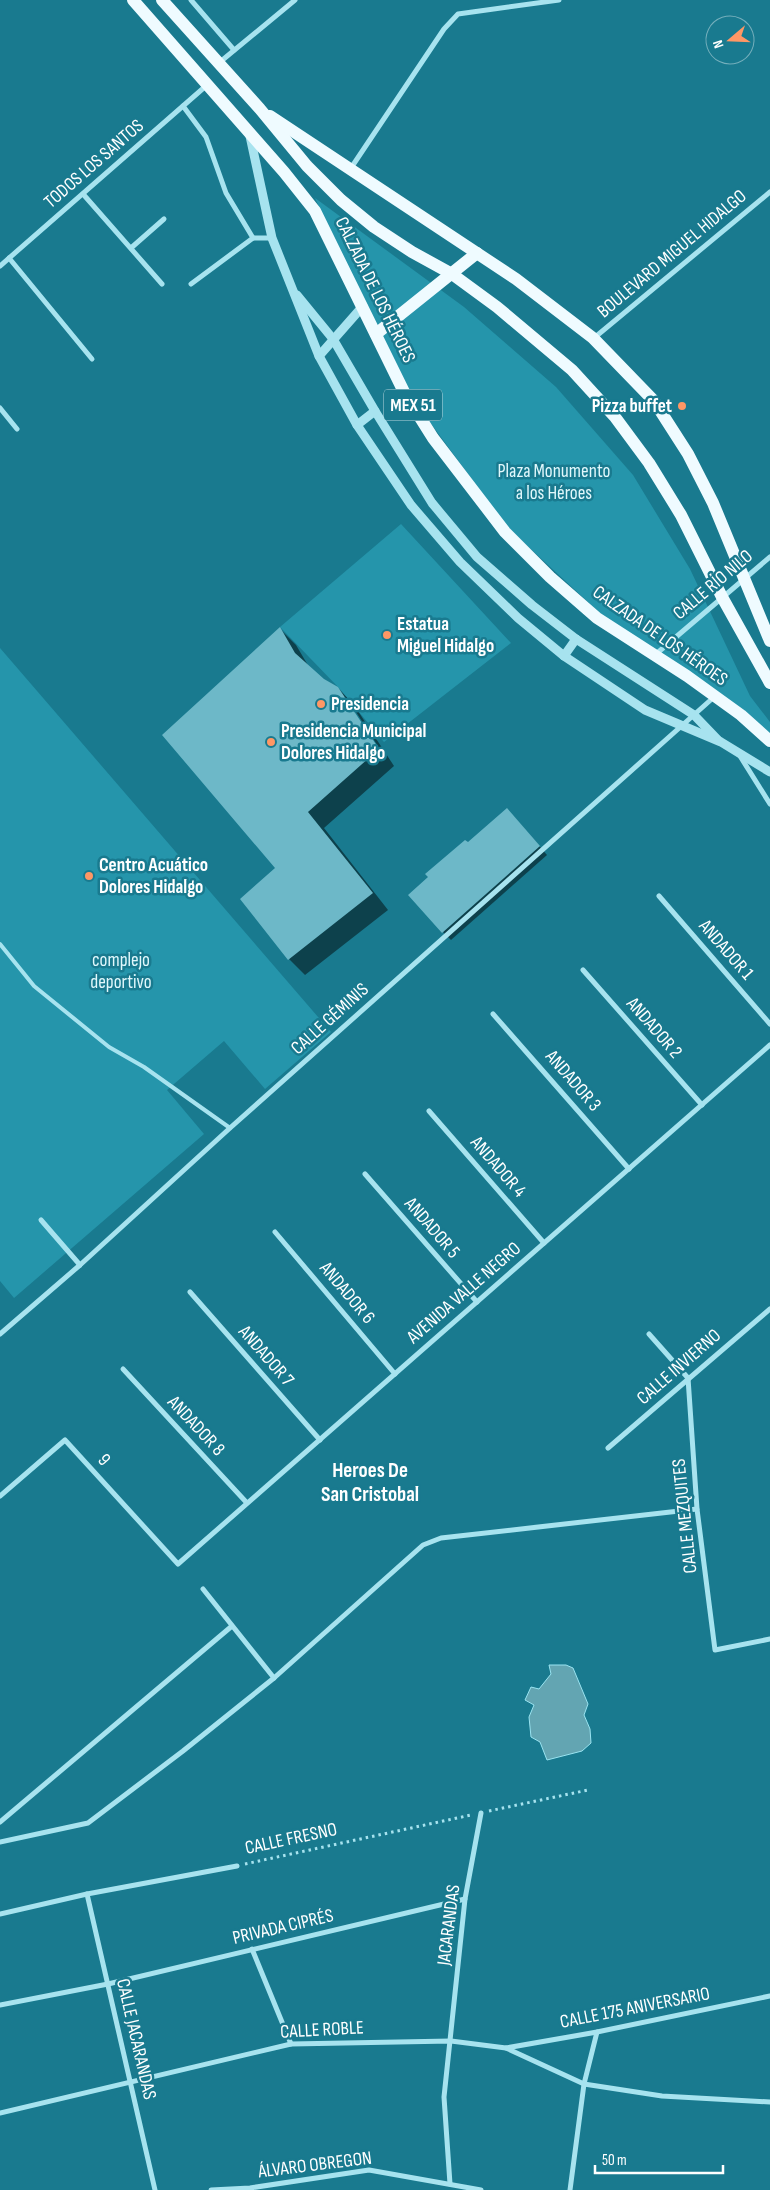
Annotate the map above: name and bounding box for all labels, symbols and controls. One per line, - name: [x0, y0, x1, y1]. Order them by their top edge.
- north arrow: [705, 15, 755, 65]
- text: N: [709, 38, 727, 50]
- street label: TODOS LOS SANTOS: [40, 115, 148, 213]
- street label: BOULEVARD MIGUEL HIDALGO: [593, 185, 751, 323]
- street label: CALZADA DE LOS HÉROES: [330, 213, 420, 367]
- road number: MEX 51: [384, 390, 442, 420]
- place label: Pizza buffet: [592, 395, 672, 418]
- marker: Pizza buffet: [676, 400, 688, 412]
- park label: Plaza Monumento a los Héroes: [498, 460, 610, 505]
- street label: CALLE RÍO NILO: [668, 545, 758, 625]
- street label: CALZADA DE LOS HÉROES: [588, 581, 732, 691]
- place label: Estatua Miguel Hidalgo: [397, 613, 494, 658]
- marker: Estatua Miguel Hidalgo: [381, 629, 393, 641]
- place label: Presidencia: [331, 693, 409, 716]
- marker: Presidencia: [315, 698, 327, 710]
- place label: Presidencia Municipal Dolores Hidalgo: [281, 720, 426, 765]
- marker: Presidencia Municipal Dolores Hidalgo: [265, 736, 277, 748]
- place label: Centro Acuático Dolores Hidalgo: [99, 854, 208, 899]
- marker: Centro Acuático Dolores Hidalgo: [83, 870, 95, 882]
- street label: ANDADOR 1: [693, 914, 759, 985]
- park label: complejo deportivo: [90, 949, 152, 994]
- street label: CALLE GÉMINIS: [286, 978, 374, 1060]
- street label: ANDADOR 2: [621, 992, 687, 1063]
- street label: ANDADOR 3: [540, 1045, 606, 1116]
- street label: ANDADOR 4: [465, 1131, 531, 1202]
- street label: ANDADOR 5: [399, 1192, 465, 1263]
- street label: AVENIDA VALLE NEGRO: [402, 1237, 526, 1349]
- street label: ANDADOR 6: [314, 1257, 380, 1329]
- street label: ANDADOR 7: [233, 1320, 299, 1391]
- street label: CALLE INVIERNO: [632, 1324, 726, 1410]
- street label: ANDADOR 8: [162, 1390, 230, 1461]
- street label: 9: [93, 1449, 115, 1471]
- street label: CALLE MEZQUITES: [668, 1457, 702, 1575]
- district label: Heroes De San Cristobal: [321, 1458, 419, 1507]
- street label: CALLE FRESNO: [243, 1818, 339, 1860]
- street label: JACARANDAS: [433, 1883, 465, 1968]
- street label: PRIVADA CIPRÉS: [230, 1904, 336, 1950]
- street label: CALLE JACARANDAS: [111, 1976, 161, 2102]
- street label: CALLE 175 ANIVERSARIO: [558, 1982, 712, 2034]
- street label: CALLE ROBLE: [280, 2016, 364, 2044]
- scale bar: [595, 2142, 722, 2174]
- street label: ÁLVARO OBREGON: [256, 2147, 373, 2183]
- text: 50 m: [602, 2151, 627, 2170]

